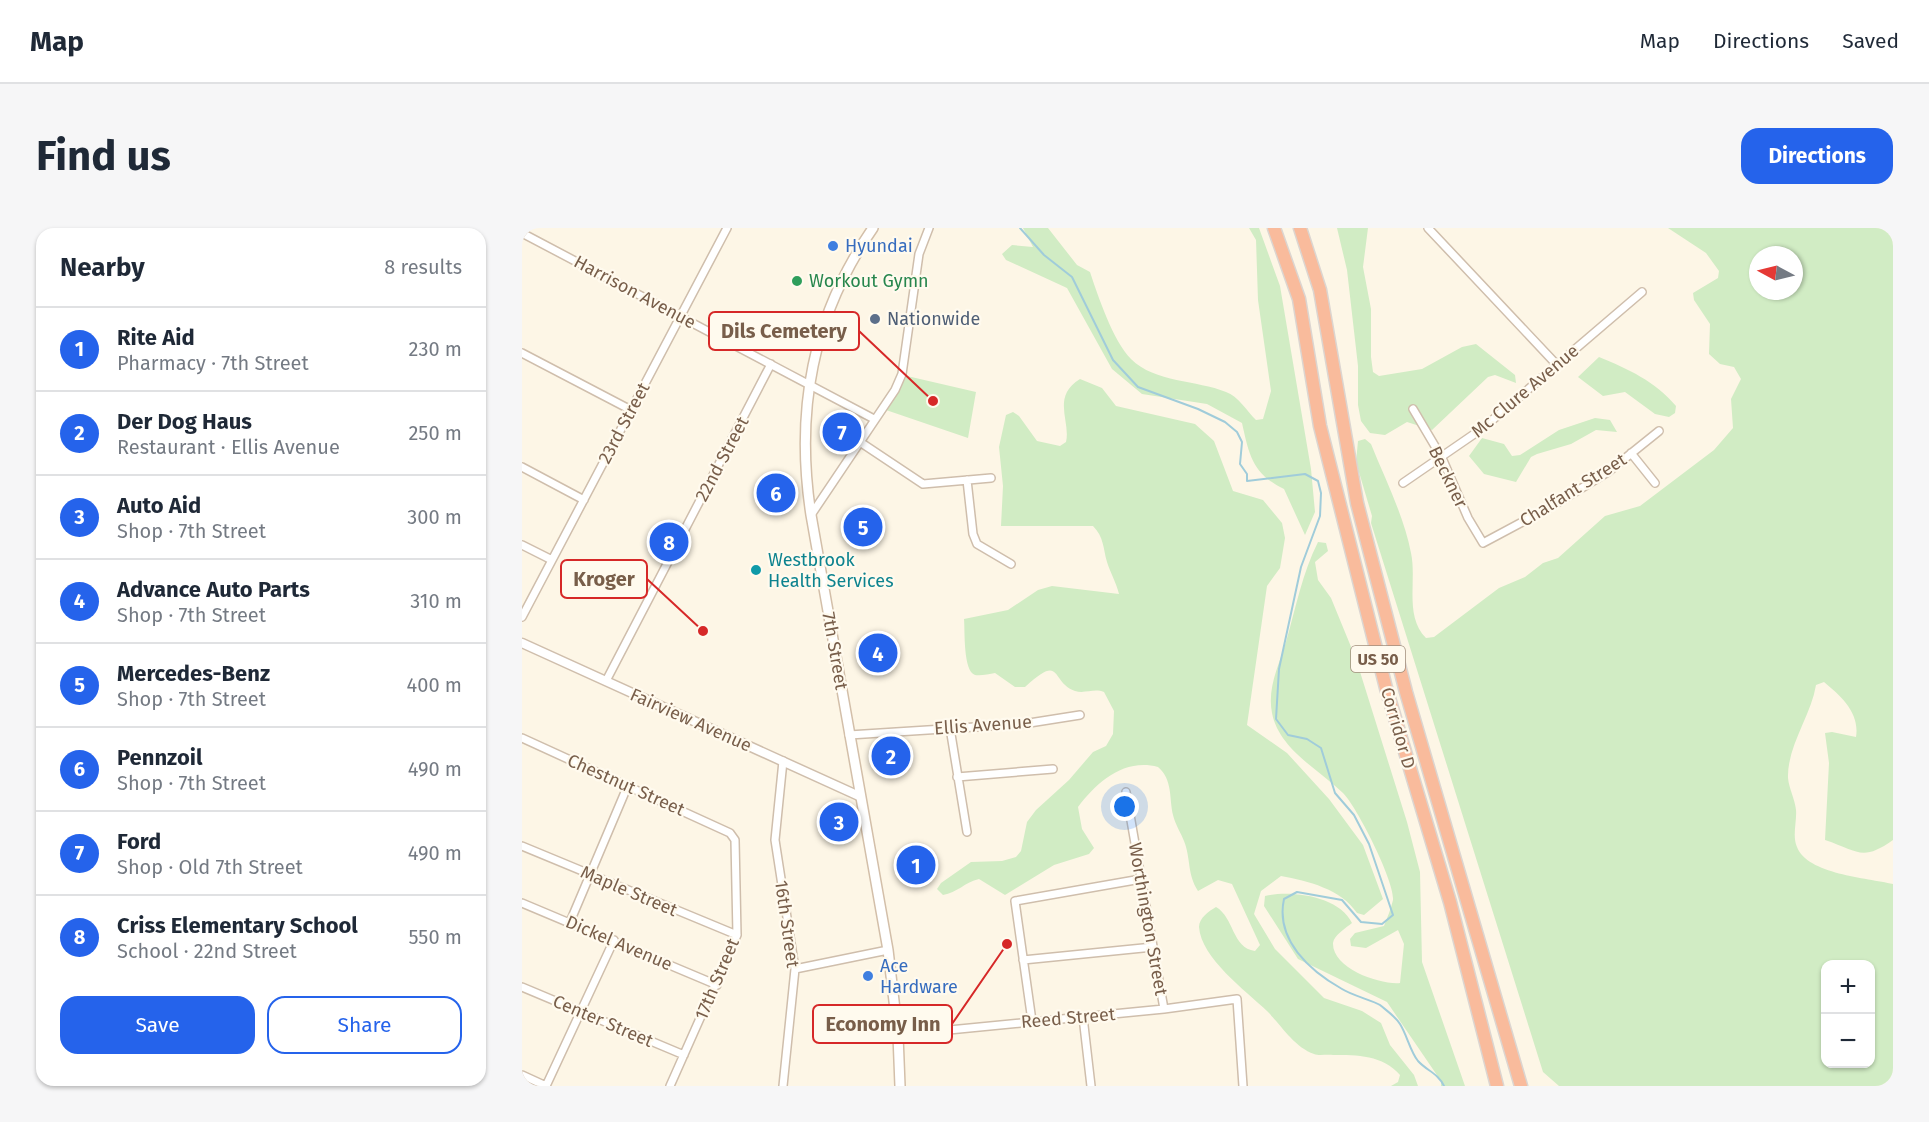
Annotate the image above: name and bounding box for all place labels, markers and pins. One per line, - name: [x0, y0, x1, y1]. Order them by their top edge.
- place label: Hyundai: [845, 235, 913, 257]
- marker: Hyundai: [826, 239, 840, 253]
- place label: Workout Gymn: [809, 270, 929, 292]
- marker: Workout Gymn: [790, 274, 804, 288]
- place label: Nationwide: [887, 308, 980, 330]
- callout: Dils Cemetery: [709, 312, 859, 350]
- marker: Nationwide: [868, 312, 882, 326]
- pin: 7: [822, 410, 862, 454]
- pin: 6: [756, 470, 796, 516]
- pin: 5: [844, 504, 882, 550]
- pin: 8: [650, 520, 688, 564]
- place label: Westbrook Health Services: [768, 549, 894, 592]
- callout: Kroger: [561, 560, 647, 598]
- marker: Westbrook Health Services: [749, 563, 763, 577]
- pin: 4: [858, 630, 898, 676]
- pin: 2: [872, 734, 910, 778]
- pin: 3: [820, 800, 858, 844]
- pin: 1: [896, 842, 936, 888]
- place label: Ace Hardware: [880, 955, 958, 998]
- marker: Ace Hardware: [861, 969, 875, 983]
- callout: Economy Inn: [813, 1005, 952, 1043]

